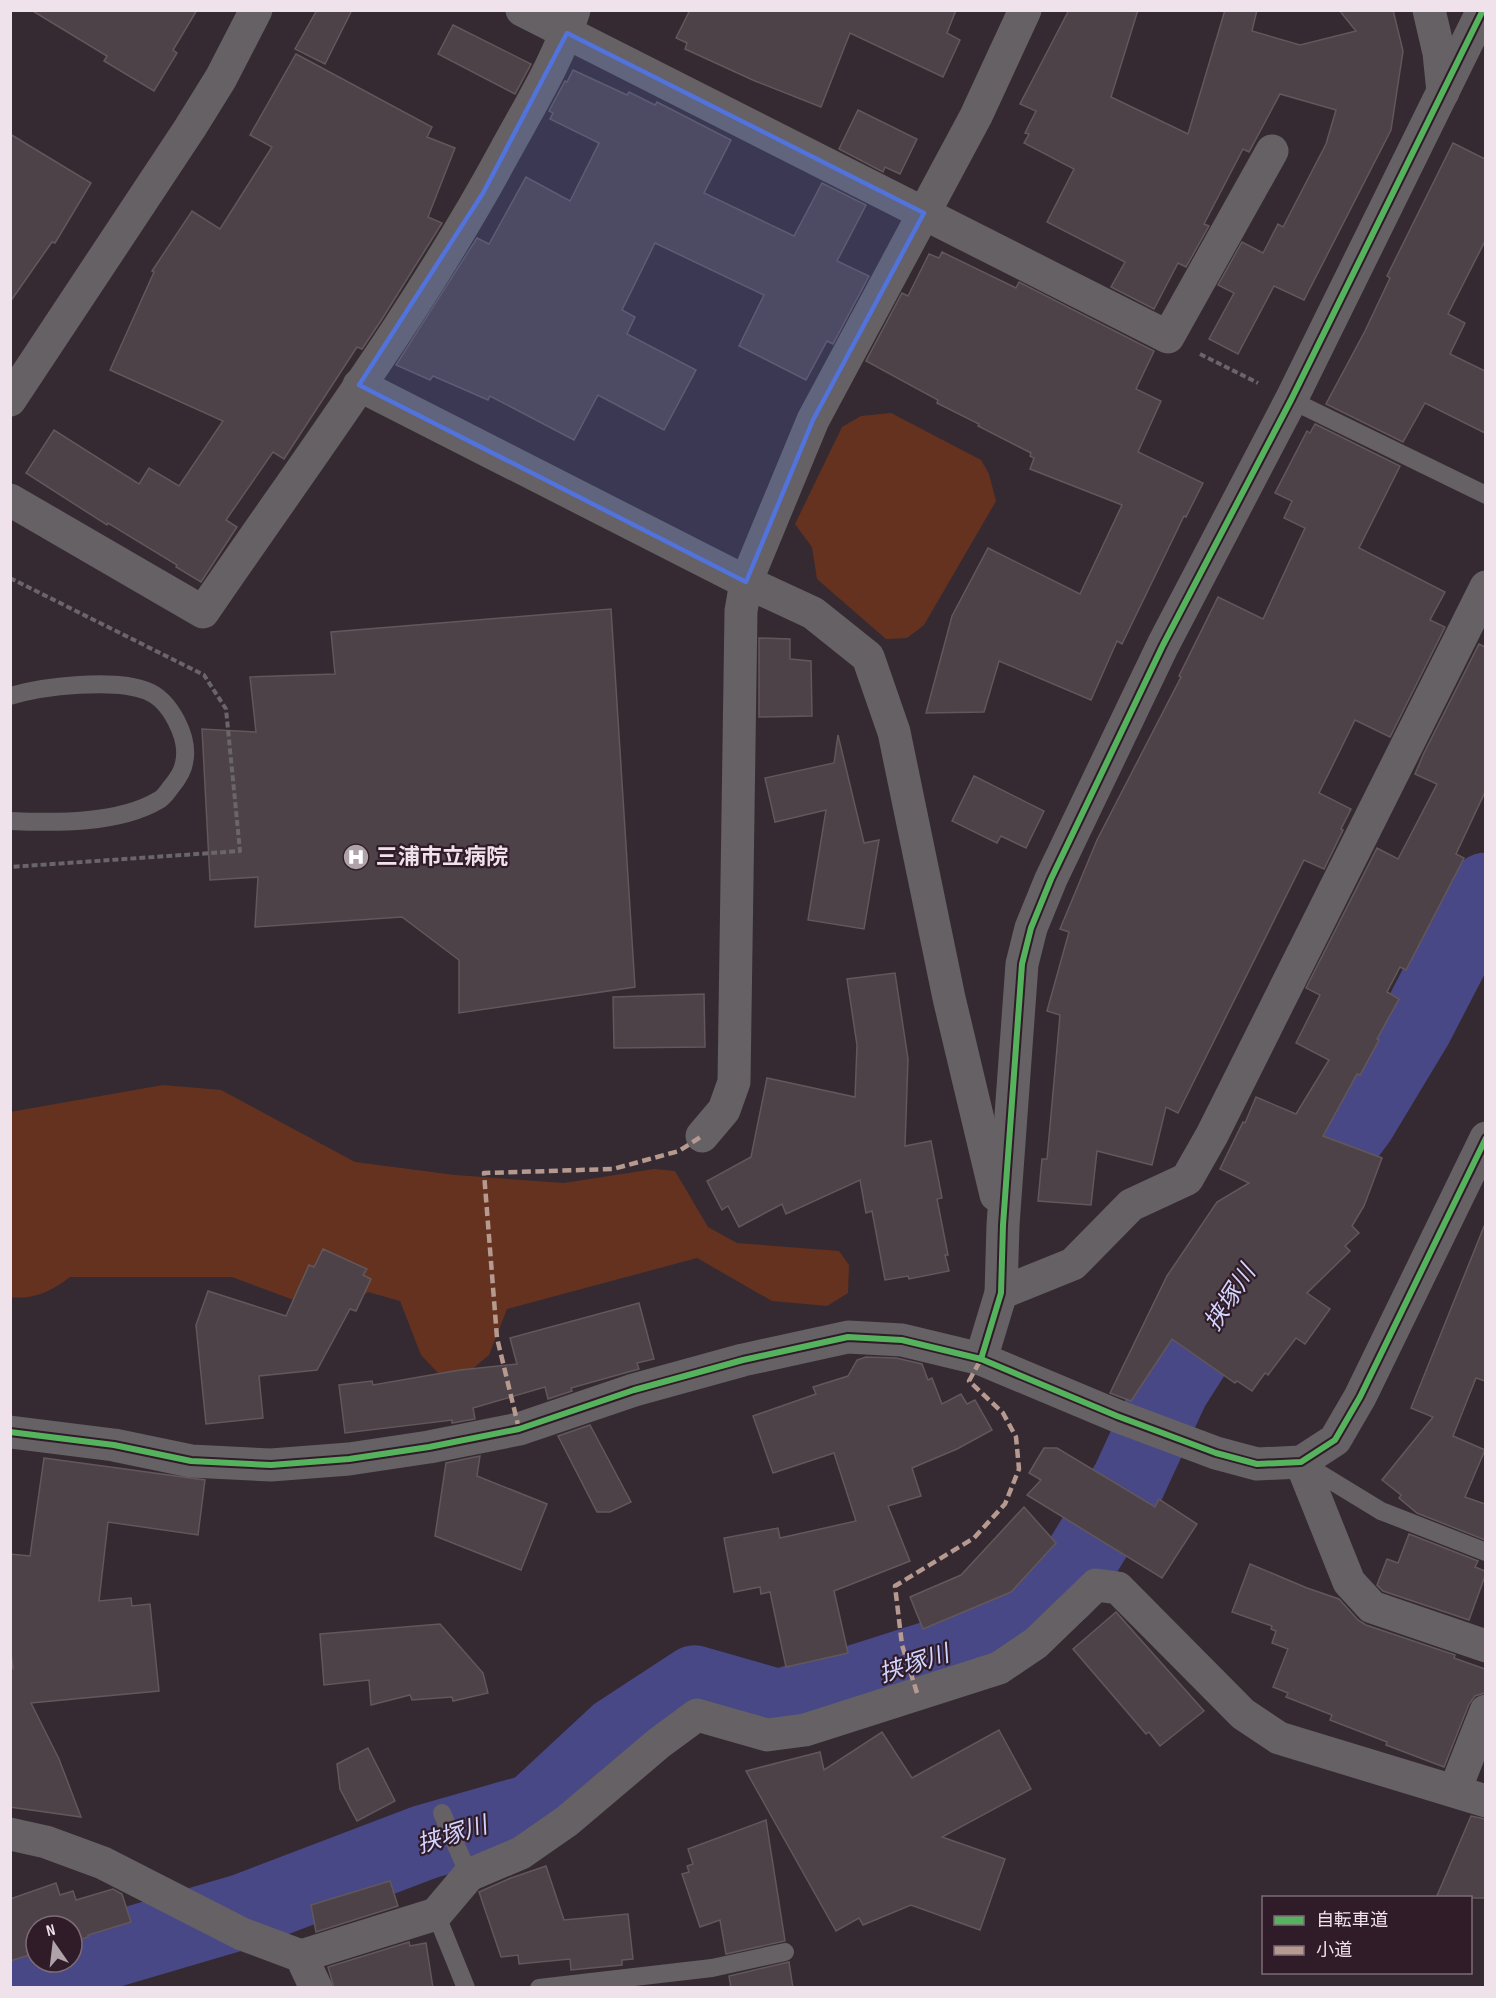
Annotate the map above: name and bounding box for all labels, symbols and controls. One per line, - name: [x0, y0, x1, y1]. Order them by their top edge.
- hospital icon: 三浦市立病院: [341, 842, 371, 872]
- place label: 三浦市立病院: [376, 844, 508, 871]
- water label: 挟塚川: [1198, 1257, 1263, 1336]
- water label: 挟塚川: [875, 1638, 956, 1689]
- water label: 挟塚川: [413, 1810, 494, 1859]
- legend: [1262, 1896, 1472, 1974]
- text: 自転車道: [1316, 1910, 1388, 1931]
- north arrow: [24, 1914, 84, 1974]
- text: N: [44, 1921, 57, 1941]
- text: 小道: [1316, 1940, 1352, 1961]

